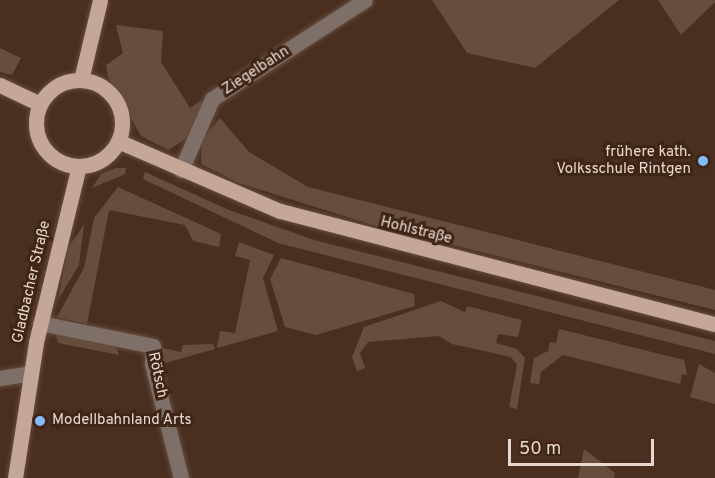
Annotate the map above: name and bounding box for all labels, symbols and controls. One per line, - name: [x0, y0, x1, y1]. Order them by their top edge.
- street label: Ziegelbahn: [219, 43, 293, 99]
- place label: frühere kath. Volksschule Rintgen: [556, 143, 691, 178]
- marker: frühere kath. Volksschule Rintgen: [696, 154, 710, 168]
- street label: Hohlstraße: [378, 213, 454, 249]
- street label: Gladbacher Straße: [9, 219, 55, 345]
- street label: Rötsch: [143, 350, 171, 400]
- place label: Modellbahnland Arts: [52, 412, 192, 430]
- marker: Modellbahnland Arts: [33, 414, 47, 428]
- scale bar: [511, 427, 656, 465]
- text: 50 m: [519, 438, 561, 461]

